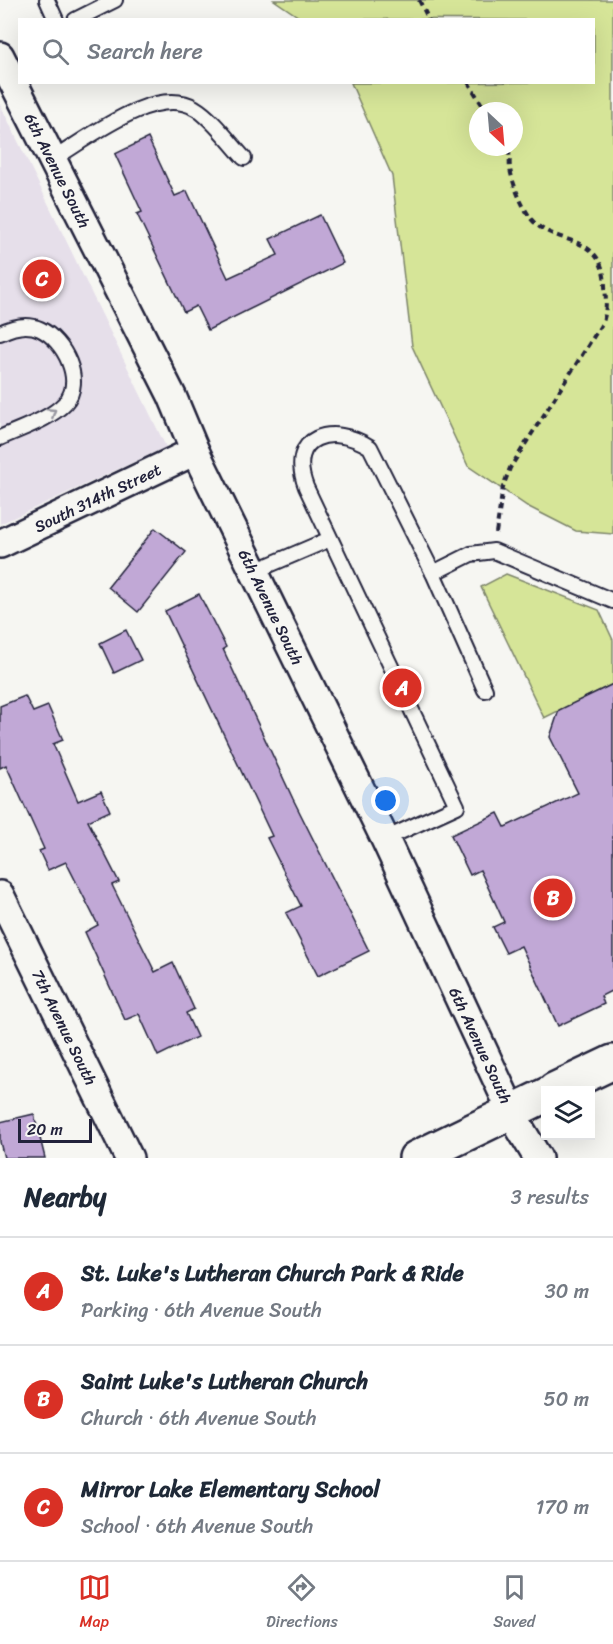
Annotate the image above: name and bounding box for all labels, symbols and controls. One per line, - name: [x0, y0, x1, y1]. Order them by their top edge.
- search box: [18, 18, 595, 84]
- text: Search here: [87, 32, 203, 71]
- icon: search: [39, 35, 72, 68]
- north arrow: [469, 102, 523, 156]
- street label: 6th Avenue South: [16, 108, 99, 233]
- pin: C: [22, 256, 62, 302]
- one-way arrow: [45, 408, 56, 419]
- street label: South 314th Street: [29, 455, 166, 541]
- street label: 6th Avenue South: [230, 544, 312, 670]
- pin: A: [382, 666, 422, 710]
- your location: [371, 786, 400, 815]
- pin: B: [534, 876, 572, 920]
- street label: 7th Avenue South: [23, 964, 105, 1090]
- street label: 6th Avenue South: [441, 982, 520, 1109]
- map controls: [541, 1086, 595, 1140]
- button: layers: [541, 1086, 595, 1140]
- text: 20 m: [27, 1115, 63, 1144]
- scale bar: [18, 1116, 92, 1144]
- text: Nearby: [24, 1174, 106, 1220]
- text: 3 results: [511, 1180, 589, 1215]
- text: St. Luke's Lutheran Church Park & Ride: [81, 1254, 464, 1293]
- text: A: [37, 1274, 50, 1309]
- text: 30 m: [545, 1274, 589, 1309]
- text: Parking · 6th Avenue South: [81, 1293, 322, 1328]
- text: Saint Luke's Lutheran Church: [81, 1362, 368, 1401]
- text: B: [37, 1382, 50, 1417]
- text: 50 m: [544, 1382, 589, 1417]
- text: Church · 6th Avenue South: [81, 1401, 317, 1436]
- text: Mirror Lake Elementary School: [81, 1470, 380, 1509]
- text: C: [37, 1490, 50, 1525]
- text: 170 m: [536, 1490, 589, 1525]
- text: School · 6th Avenue South: [81, 1509, 313, 1544]
- tab: Map: [78, 1571, 111, 1636]
- tab: Directions: [266, 1571, 338, 1636]
- tab: Saved: [493, 1571, 535, 1636]

